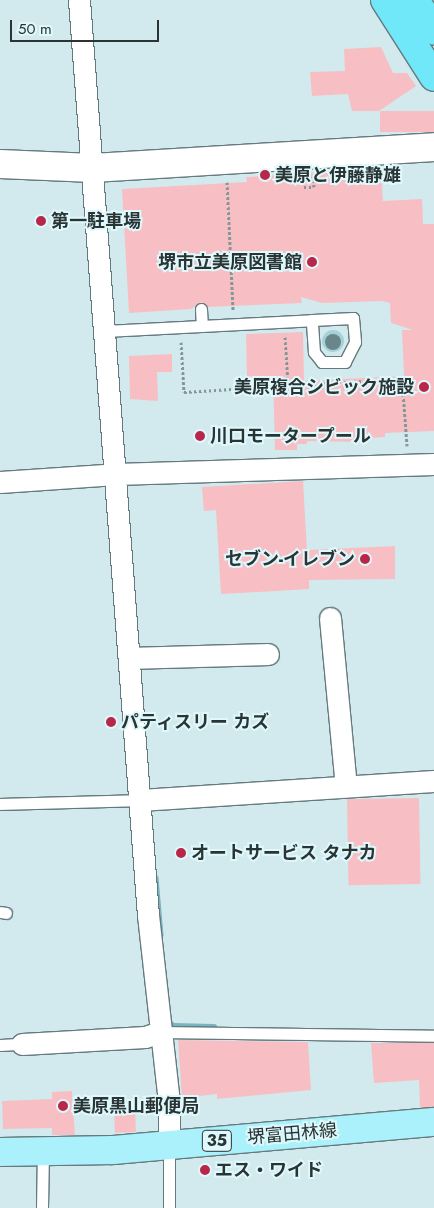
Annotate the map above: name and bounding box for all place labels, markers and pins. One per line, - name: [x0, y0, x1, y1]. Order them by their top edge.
- place label: 美原と伊藤静雄: [275, 164, 401, 186]
- marker: 美原と伊藤静雄: [259, 169, 271, 181]
- place label: 第一駐車場: [51, 210, 141, 232]
- marker: 第一駐車場: [35, 215, 47, 227]
- place label: 堺市立美原図書館: [158, 251, 302, 273]
- marker: 堺市立美原図書館: [306, 256, 318, 268]
- place label: 美原複合シビック施設: [234, 376, 414, 398]
- marker: 美原複合シビック施設: [418, 381, 430, 393]
- place label: 川口モータープール: [210, 425, 372, 447]
- marker: 川口モータープール: [194, 430, 206, 442]
- place label: セブン-イレブン: [225, 548, 355, 570]
- marker: セブン-イレブン: [359, 553, 371, 565]
- place label: パティスリー カズ: [121, 711, 270, 733]
- marker: パティスリー カズ: [105, 716, 117, 728]
- place label: オートサービス タナカ: [191, 842, 376, 864]
- marker: オートサービス タナカ: [175, 847, 187, 859]
- place label: 美原黒山郵便局: [73, 1095, 199, 1117]
- marker: 美原黒山郵便局: [57, 1100, 69, 1112]
- place label: エス・ワイド: [215, 1159, 323, 1181]
- marker: エス・ワイド: [199, 1164, 211, 1176]

